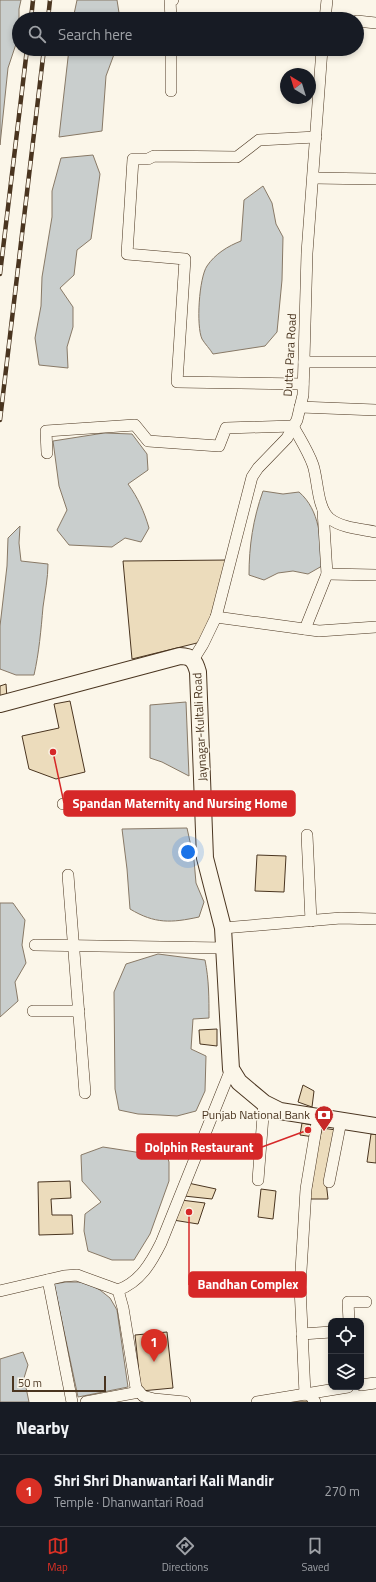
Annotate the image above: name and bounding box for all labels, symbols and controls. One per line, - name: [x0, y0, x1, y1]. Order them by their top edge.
- search box: [12, 12, 364, 56]
- icon: search: [26, 23, 48, 45]
- text: Search here: [58, 23, 132, 46]
- north arrow: [280, 68, 316, 104]
- street label: Dutta Para Road: [278, 313, 301, 397]
- street label: Jaynagar-Kultali Road: [187, 672, 212, 782]
- callout: Spandan Maternity and Nursing Home: [64, 791, 295, 816]
- text: Spandan Maternity and Nursing Home: [73, 793, 288, 813]
- your location: [178, 842, 198, 862]
- bank icon: Punjab National Bank: [313, 1104, 335, 1132]
- place label: Punjab National Bank: [202, 1105, 310, 1124]
- callout: Dolphin Restaurant: [137, 1134, 262, 1159]
- text: Dolphin Restaurant: [144, 1137, 254, 1157]
- callout: Bandhan Complex: [189, 1272, 306, 1297]
- text: Bandhan Complex: [198, 1274, 298, 1294]
- map controls: [328, 1318, 364, 1390]
- button: locate: [328, 1318, 364, 1354]
- pin: 1: [141, 1329, 167, 1362]
- button: layers: [328, 1354, 364, 1390]
- scale bar: [12, 1374, 106, 1393]
- text: 50 m: [18, 1375, 42, 1391]
- text: Nearby: [16, 1415, 69, 1441]
- text: Shri Shri Dhanwantari Kali Mandir: [54, 1469, 274, 1492]
- text: 1: [25, 1481, 33, 1501]
- text: 270 m: [324, 1481, 360, 1501]
- text: Temple · Dhanwantari Road: [54, 1492, 204, 1512]
- tab: Map: [47, 1535, 69, 1575]
- tab: Directions: [162, 1535, 208, 1575]
- tab: Saved: [301, 1535, 329, 1575]

